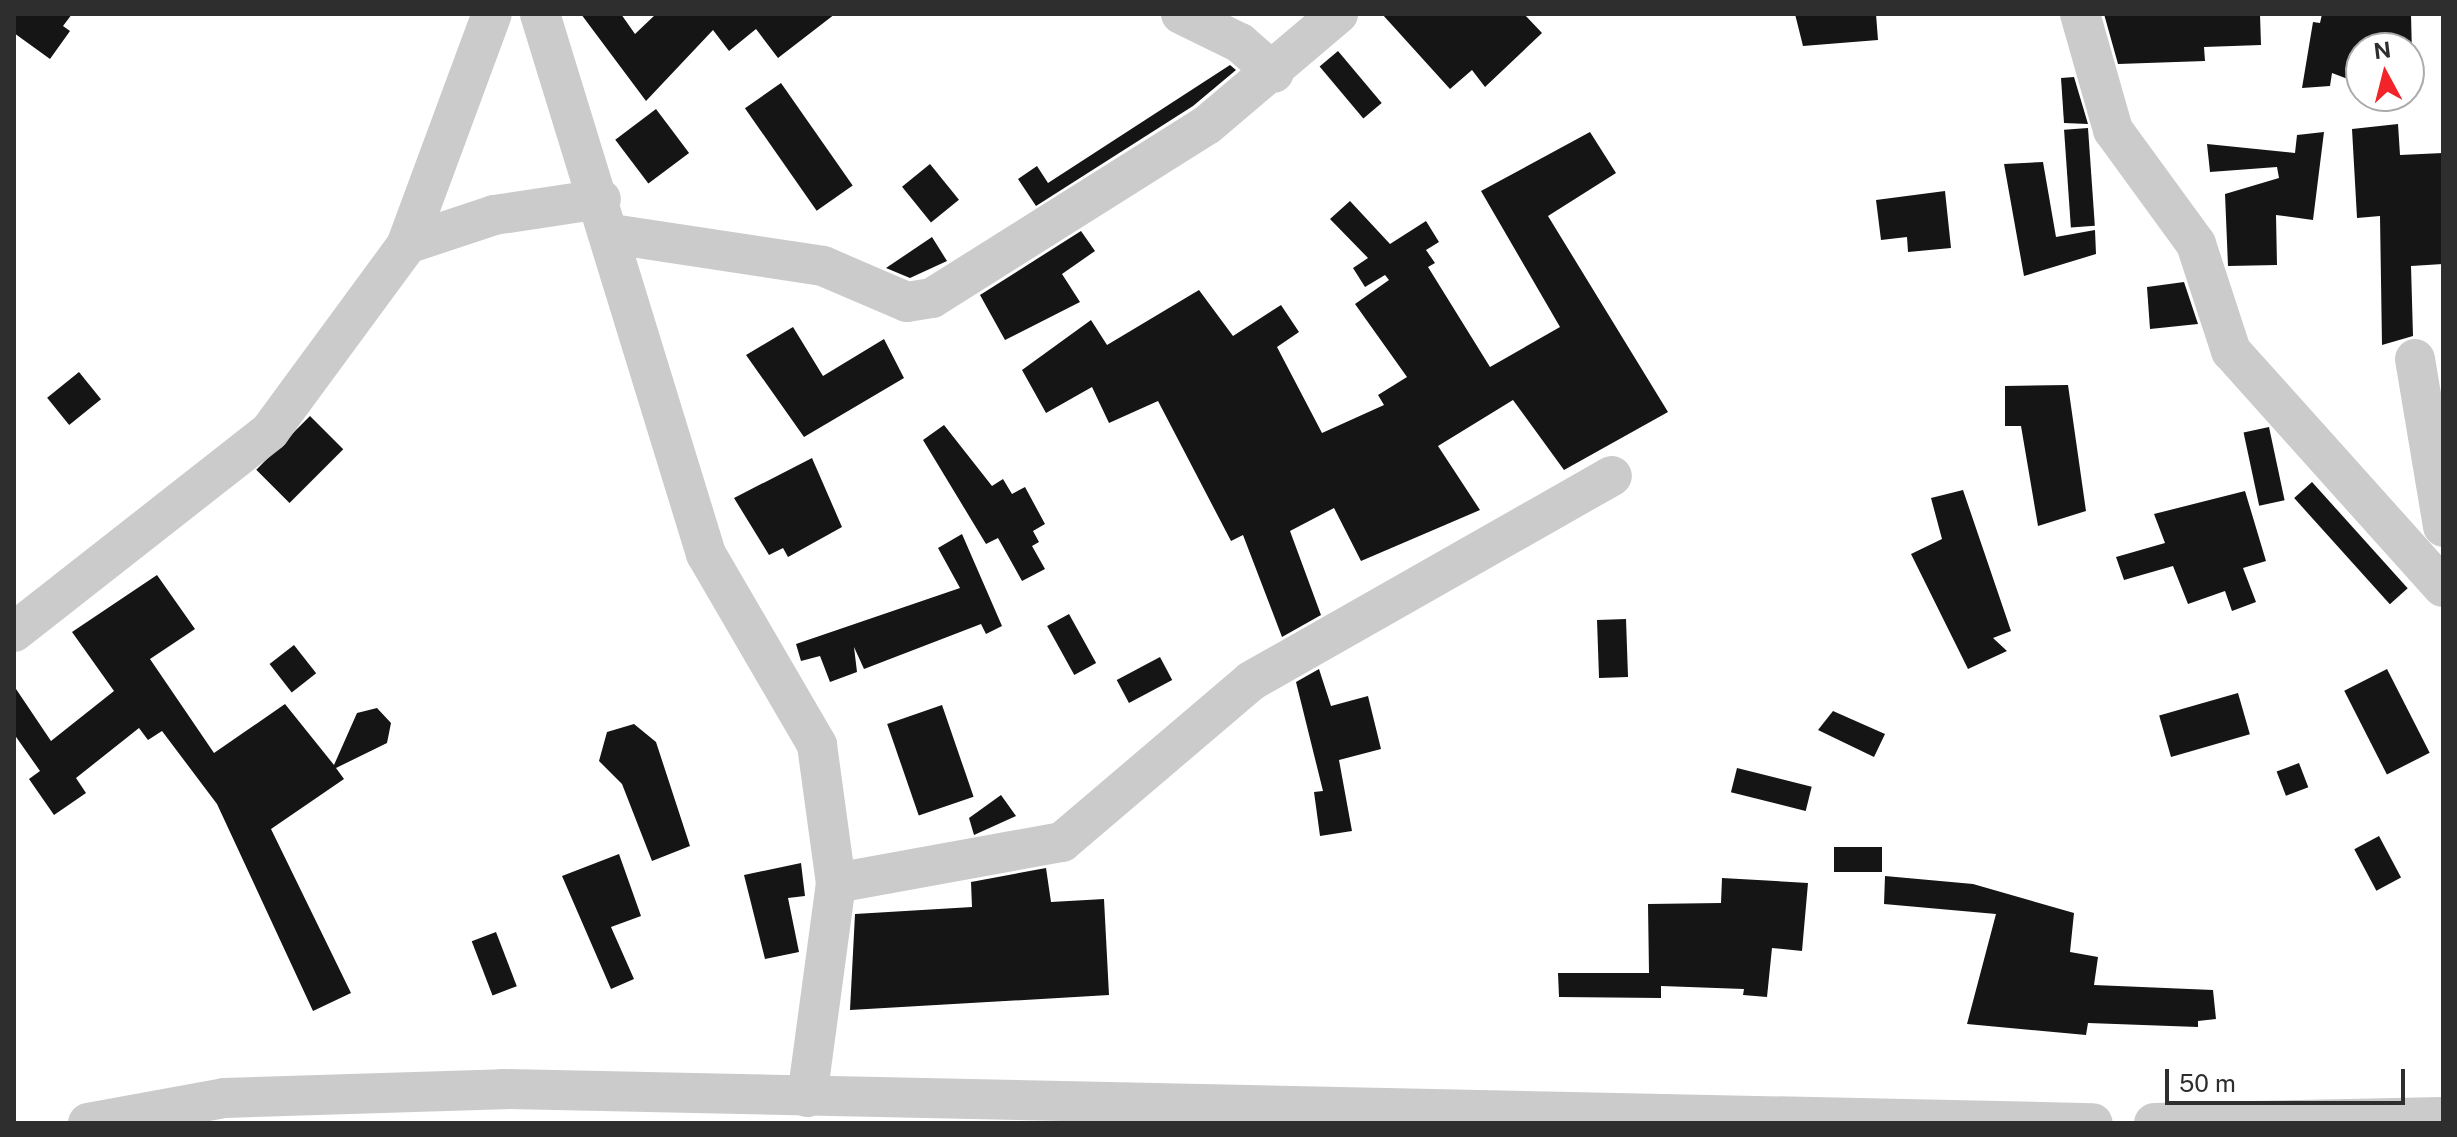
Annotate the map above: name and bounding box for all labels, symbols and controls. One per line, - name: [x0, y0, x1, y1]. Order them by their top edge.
- north arrow: [2345, 32, 2425, 112]
- text: N: [2372, 36, 2392, 64]
- scale bar: [2169, 1053, 2409, 1103]
- text: 50 m: [2179, 1069, 2236, 1097]

